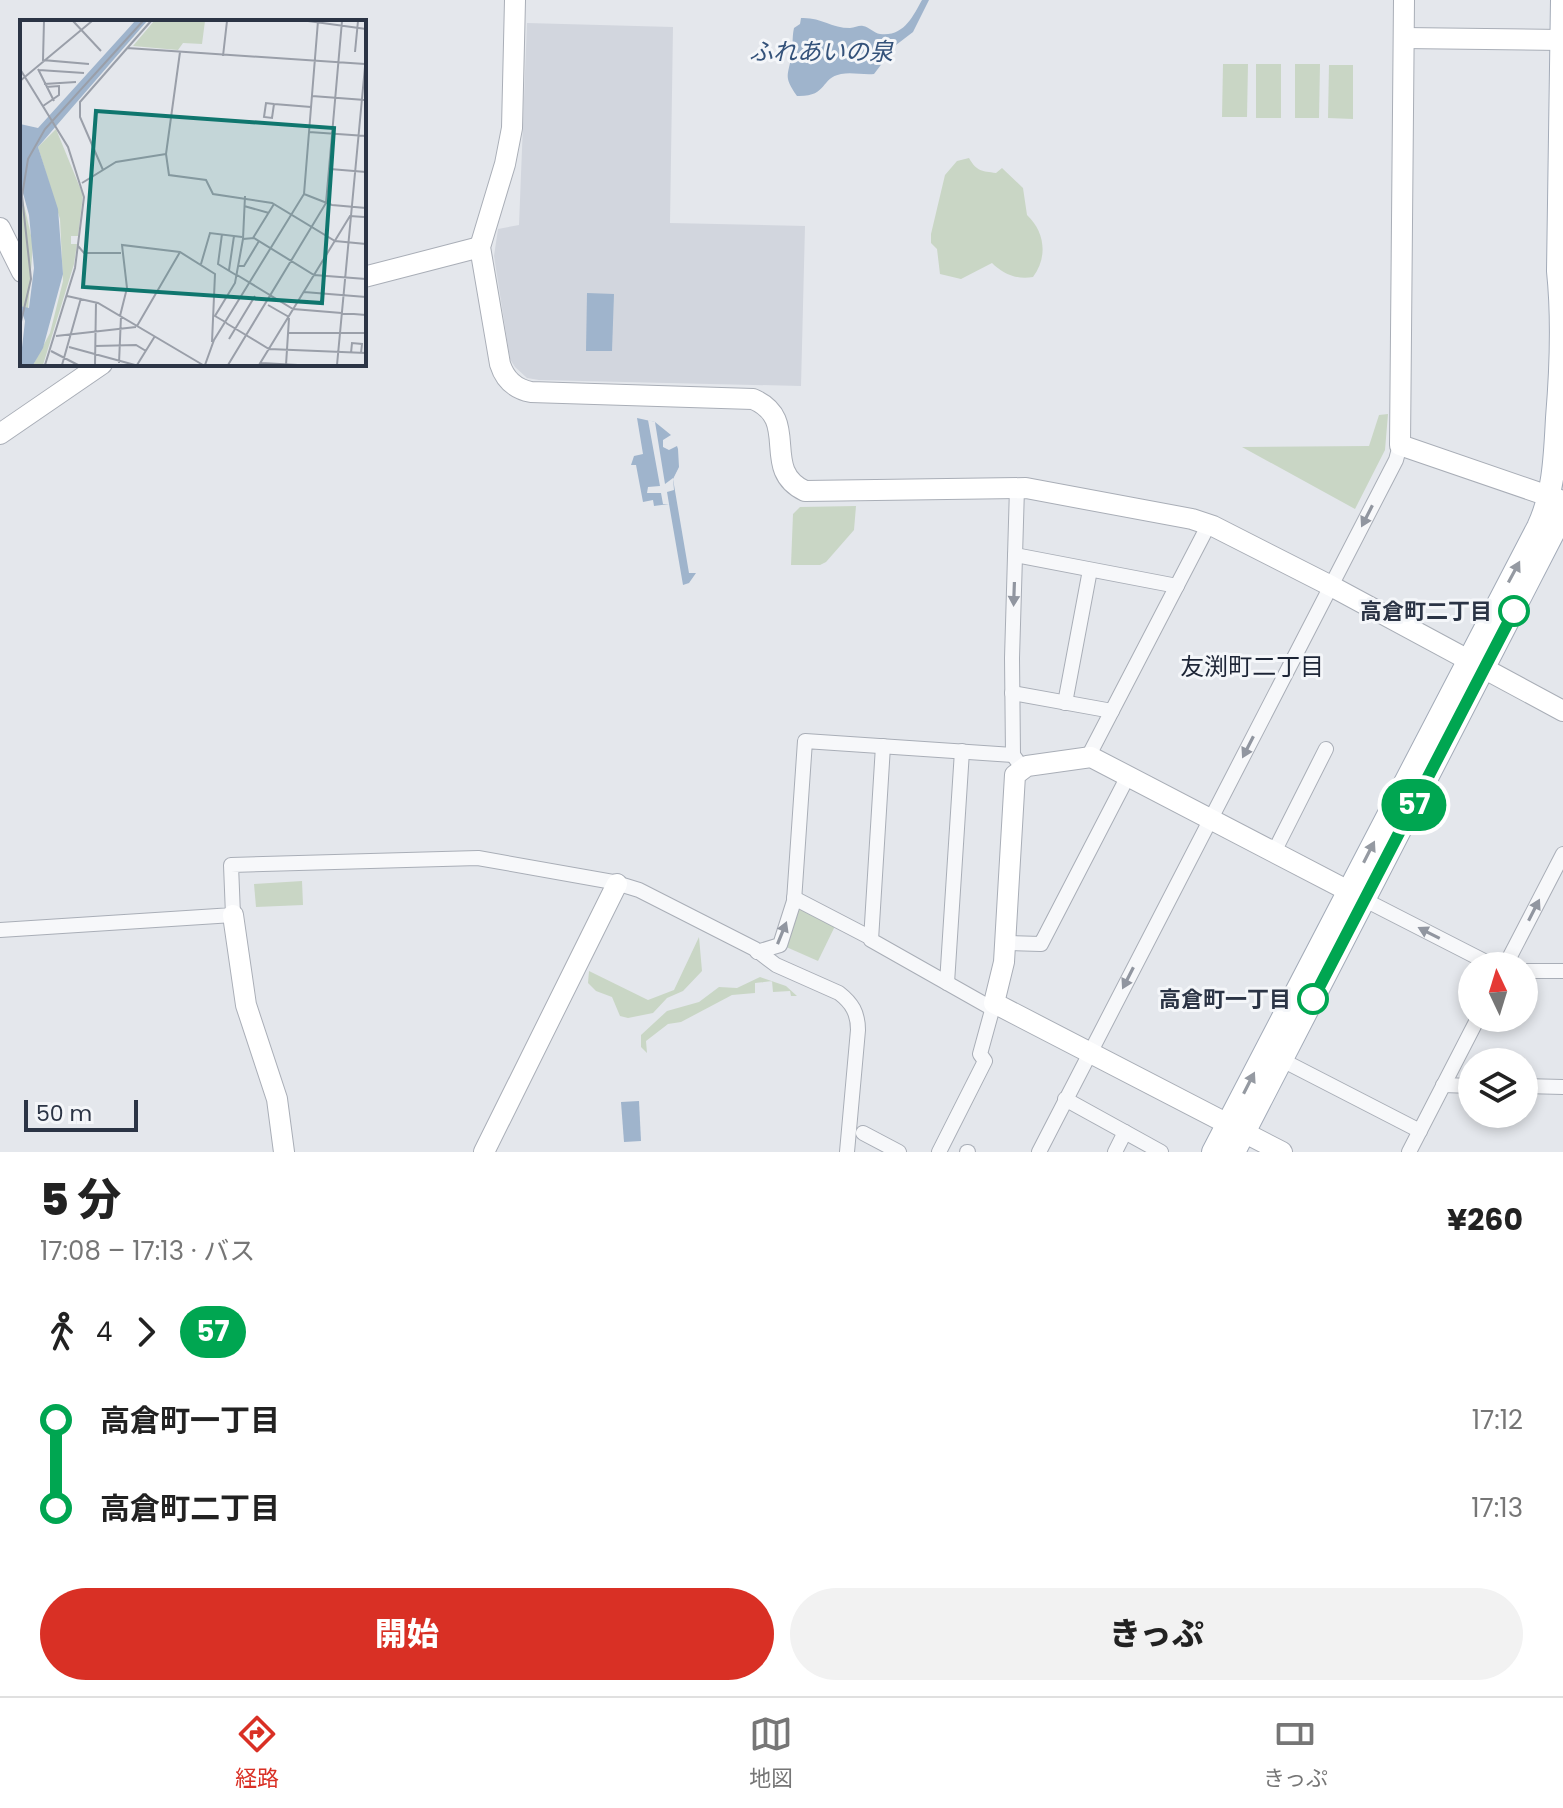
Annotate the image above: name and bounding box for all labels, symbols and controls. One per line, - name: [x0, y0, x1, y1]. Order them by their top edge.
- inset map: [20, 20, 366, 366]
- water label: ふれあいの泉: [749, 35, 894, 68]
- one-way arrow: [1361, 504, 1374, 527]
- one-way arrow: [1508, 560, 1521, 583]
- one-way arrow: [1007, 582, 1020, 607]
- place label: 高倉町二丁目: [1360, 596, 1492, 627]
- marker: 高倉町二丁目: [1499, 596, 1529, 626]
- district label: 友渕町二丁目: [1180, 650, 1324, 683]
- one-way arrow: [1241, 735, 1254, 758]
- line badge: 57: [1378, 779, 1450, 831]
- text: 57: [1397, 785, 1431, 824]
- one-way arrow: [1362, 841, 1375, 864]
- one-way arrow: [1526, 899, 1540, 921]
- one-way arrow: [776, 921, 789, 945]
- one-way arrow: [1418, 926, 1441, 939]
- north arrow: [1458, 952, 1538, 1032]
- map controls: [1458, 952, 1538, 1128]
- one-way arrow: [1122, 966, 1135, 989]
- place label: 高倉町一丁目: [1159, 984, 1291, 1015]
- marker: 高倉町一丁目: [1298, 984, 1328, 1014]
- button: layers: [1458, 1048, 1538, 1128]
- one-way arrow: [1242, 1071, 1255, 1094]
- scale bar: [24, 1096, 138, 1132]
- text: 50 m: [36, 1098, 92, 1129]
- text: 5 分: [40, 1169, 121, 1230]
- text: ¥260: [1447, 1198, 1523, 1241]
- text: 17:08 – 17:13 · バス: [40, 1233, 255, 1269]
- icon: walk: [40, 1310, 84, 1354]
- icon: forward: [124, 1310, 168, 1354]
- text: 57: [196, 1312, 230, 1351]
- text: 4: [96, 1314, 112, 1350]
- text: 高倉町一丁目: [100, 1399, 280, 1442]
- text: 17:12: [1472, 1402, 1523, 1438]
- text: 高倉町二丁目: [100, 1487, 280, 1530]
- text: 17:13: [1471, 1490, 1523, 1526]
- button: 開始: [40, 1588, 774, 1680]
- button: きっぷ: [790, 1588, 1523, 1680]
- tab: 経路: [235, 1712, 279, 1795]
- tab: 地図: [749, 1712, 793, 1795]
- tab: きっぷ: [1263, 1712, 1328, 1795]

